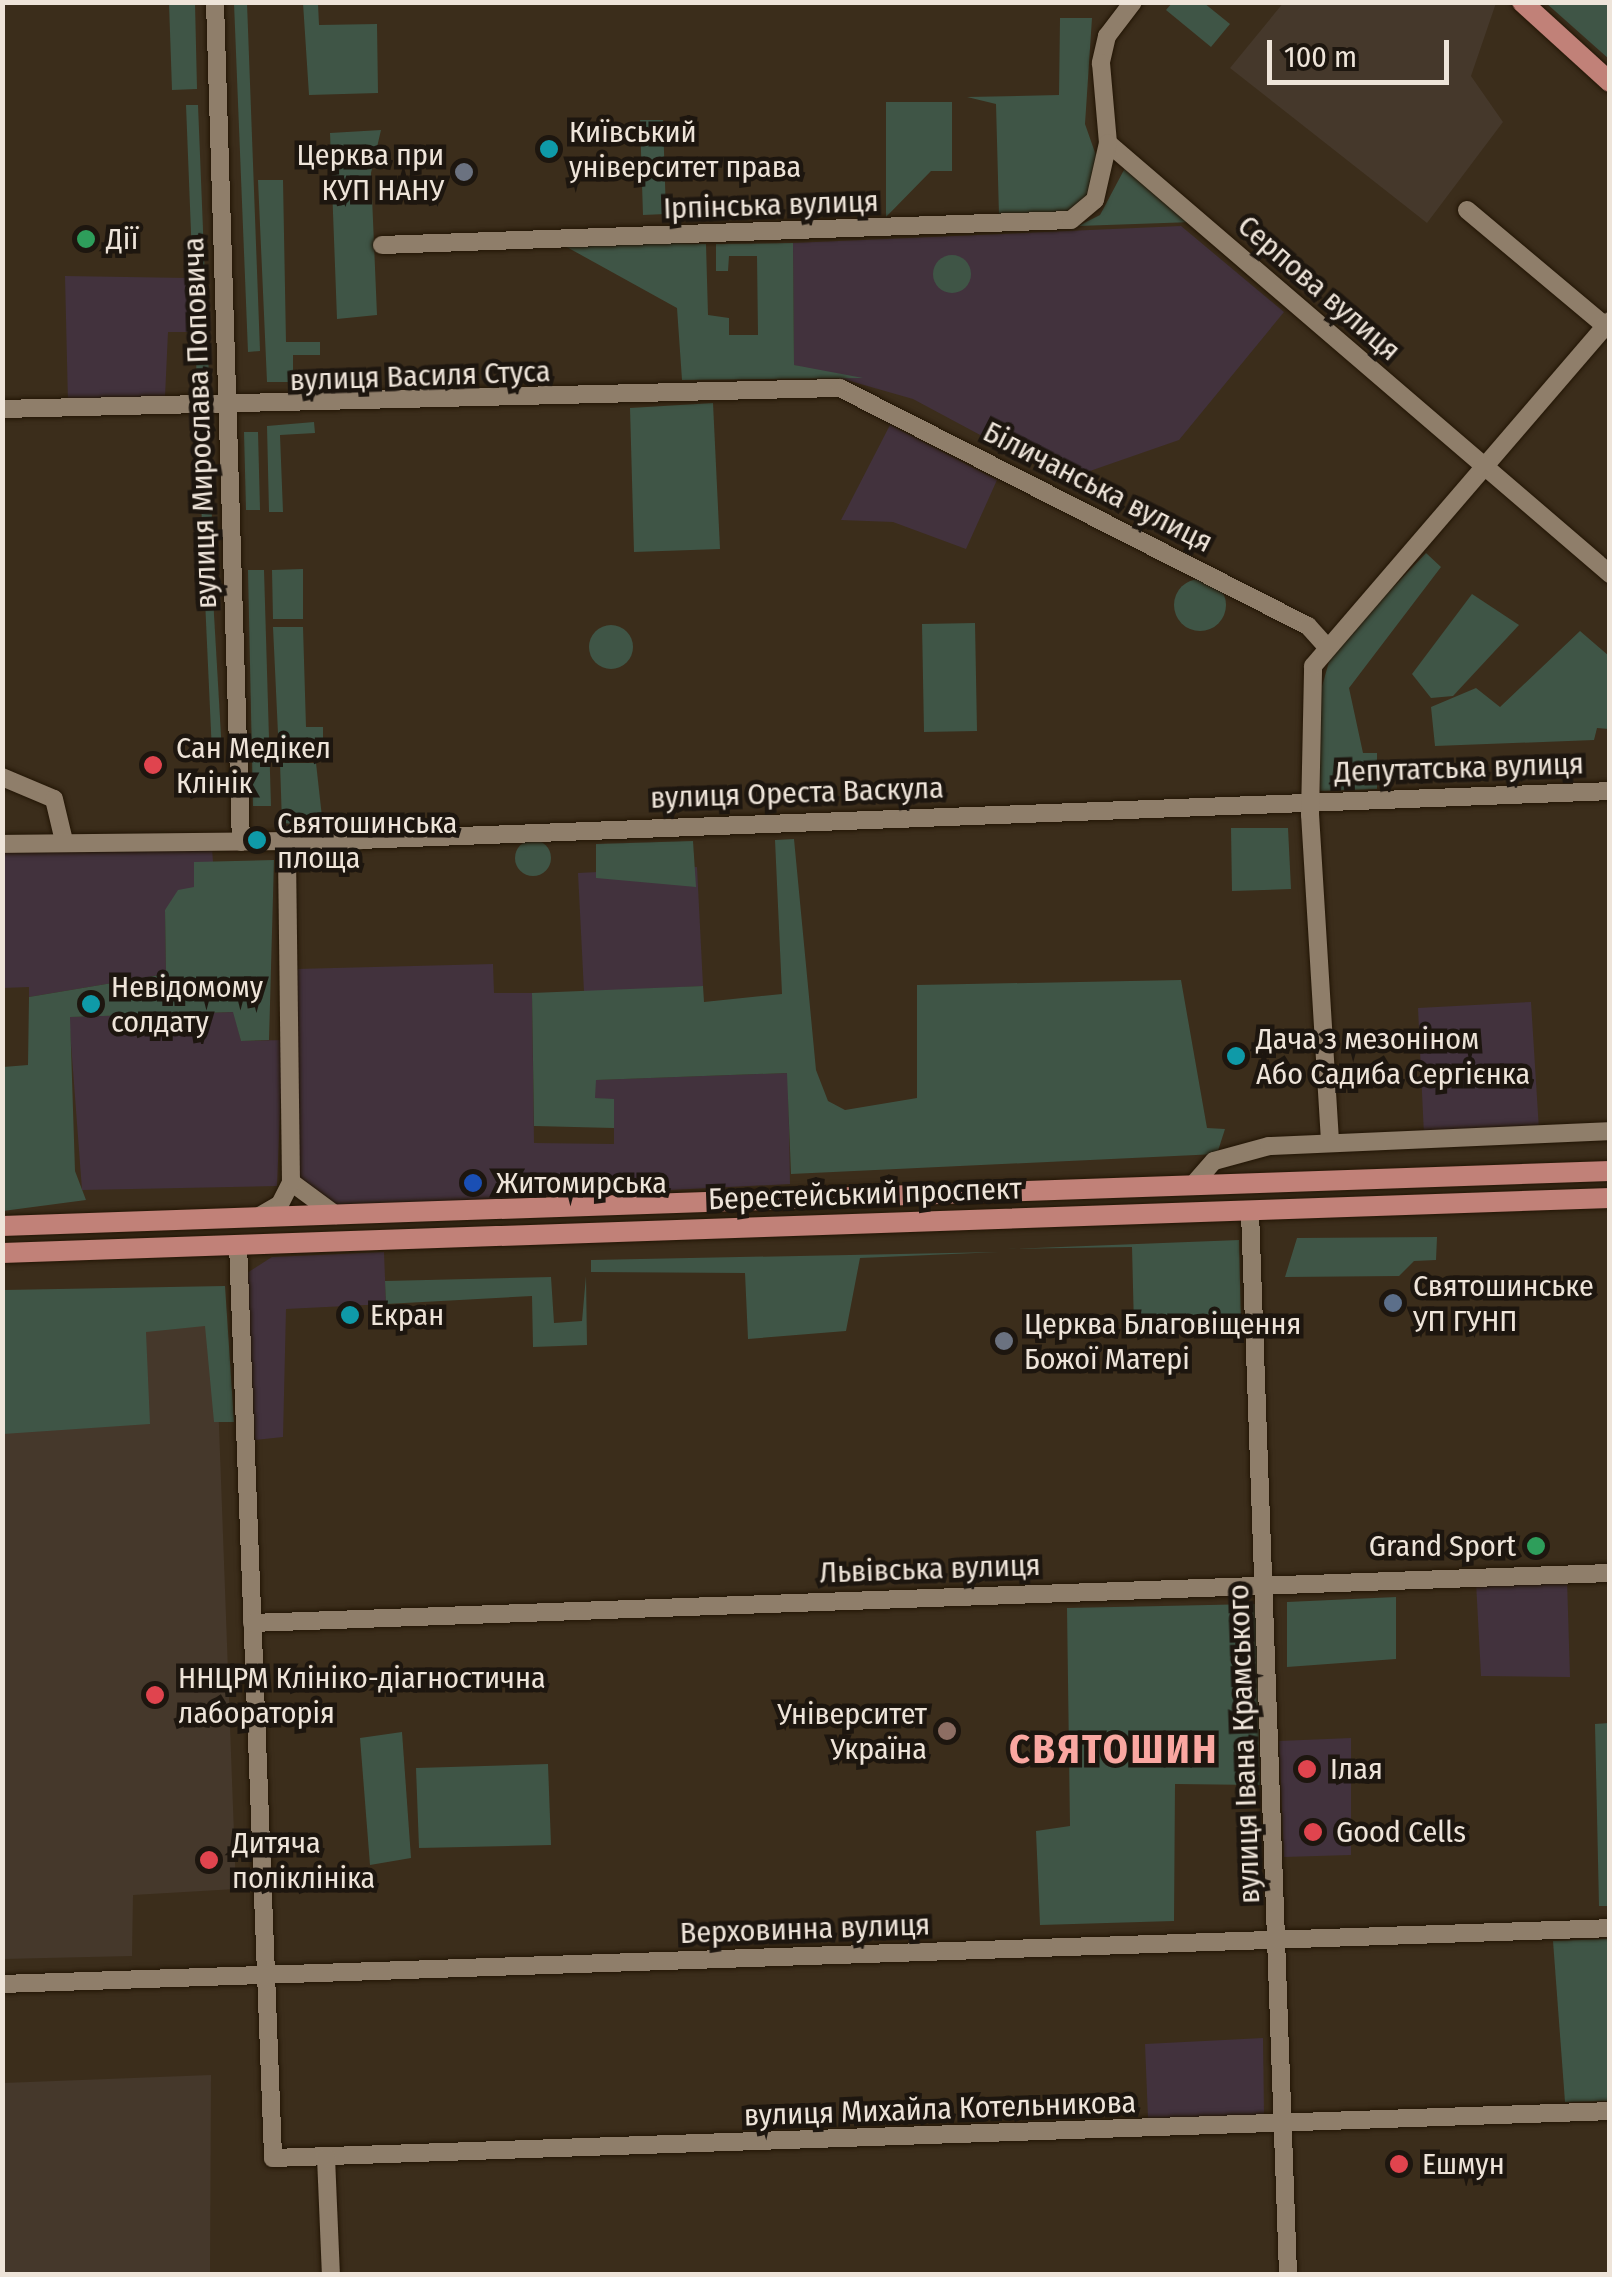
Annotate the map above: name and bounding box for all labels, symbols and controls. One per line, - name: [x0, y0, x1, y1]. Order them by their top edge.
- scale bar: [1272, 20, 1454, 82]
- text: 100 m: [1284, 39, 1357, 75]
- place label: Київський університет права: [569, 114, 801, 184]
- place label: Церква при КУП НАНУ: [297, 137, 444, 208]
- marker: Київський університет права: [538, 138, 560, 160]
- marker: Церква при КУП НАНУ: [453, 161, 475, 183]
- street label: Ірпінська вулиця: [663, 183, 879, 227]
- street label: Серпова вулиця: [1230, 208, 1408, 368]
- place label: Дії: [106, 221, 138, 257]
- marker: Дії: [75, 228, 97, 250]
- street label: вулиця Мирослава Поповича: [176, 236, 224, 610]
- street label: вулиця Василя Стуса: [289, 353, 551, 399]
- street label: Біличанська вулиця: [977, 414, 1219, 560]
- place label: Сан Медікел Клінік: [176, 730, 331, 800]
- street label: Депутатська вулиця: [1334, 746, 1584, 790]
- marker: Сан Медікел Клінік: [140, 752, 166, 778]
- street label: вулиця Ореста Васкула: [650, 770, 944, 816]
- place label: Святошинська площа: [277, 805, 458, 876]
- marker: Святошинська площа: [246, 829, 268, 851]
- place label: Невідомому солдату: [111, 969, 263, 1040]
- marker: Невідомому солдату: [80, 993, 102, 1015]
- place label: Дача з мезоніном Або Садиба Сергієнка: [1256, 1021, 1530, 1092]
- marker: Дача з мезоніном Або Садиба Сергієнка: [1225, 1045, 1247, 1067]
- place label: Житомирська: [496, 1165, 667, 1201]
- marker: Житомирська: [460, 1170, 486, 1196]
- street label: Берестейський проспект: [707, 1171, 1023, 1217]
- place label: Святошинське УП ГУНП: [1413, 1268, 1594, 1338]
- marker: Святошинське УП ГУНП: [1382, 1292, 1404, 1314]
- place label: Екран: [370, 1297, 444, 1333]
- marker: Екран: [339, 1304, 361, 1326]
- place label: Церква Благовіщення Божої Матері: [1024, 1306, 1301, 1376]
- marker: Церква Благовіщення Божої Матері: [993, 1330, 1015, 1352]
- place label: Grand Sport: [1369, 1528, 1516, 1564]
- marker: Grand Sport: [1525, 1535, 1547, 1557]
- street label: Львівська вулиця: [819, 1547, 1041, 1591]
- street label: вулиця Івана Крамського: [1220, 1584, 1268, 1904]
- place label: ННЦРМ Клініко-діагностична лабораторія: [178, 1660, 546, 1730]
- marker: ННЦРМ Клініко-діагностична лабораторія: [142, 1682, 168, 1708]
- place label: Університет Україна: [777, 1696, 927, 1766]
- marker: Університет Україна: [936, 1720, 958, 1742]
- district label: СВЯТОШИН: [1009, 1726, 1219, 1774]
- place label: Ілая: [1330, 1751, 1383, 1787]
- marker: Ілая: [1294, 1756, 1320, 1782]
- place label: Good Cells: [1336, 1814, 1466, 1850]
- marker: Good Cells: [1300, 1819, 1326, 1845]
- place label: Дитяча поліклініка: [232, 1825, 375, 1896]
- marker: Дитяча поліклініка: [196, 1847, 222, 1873]
- street label: Верховинна вулиця: [679, 1907, 931, 1951]
- street label: вулиця Михайла Котельникова: [743, 2084, 1137, 2134]
- place label: Ешмун: [1422, 2146, 1505, 2182]
- marker: Ешмун: [1386, 2151, 1412, 2177]

